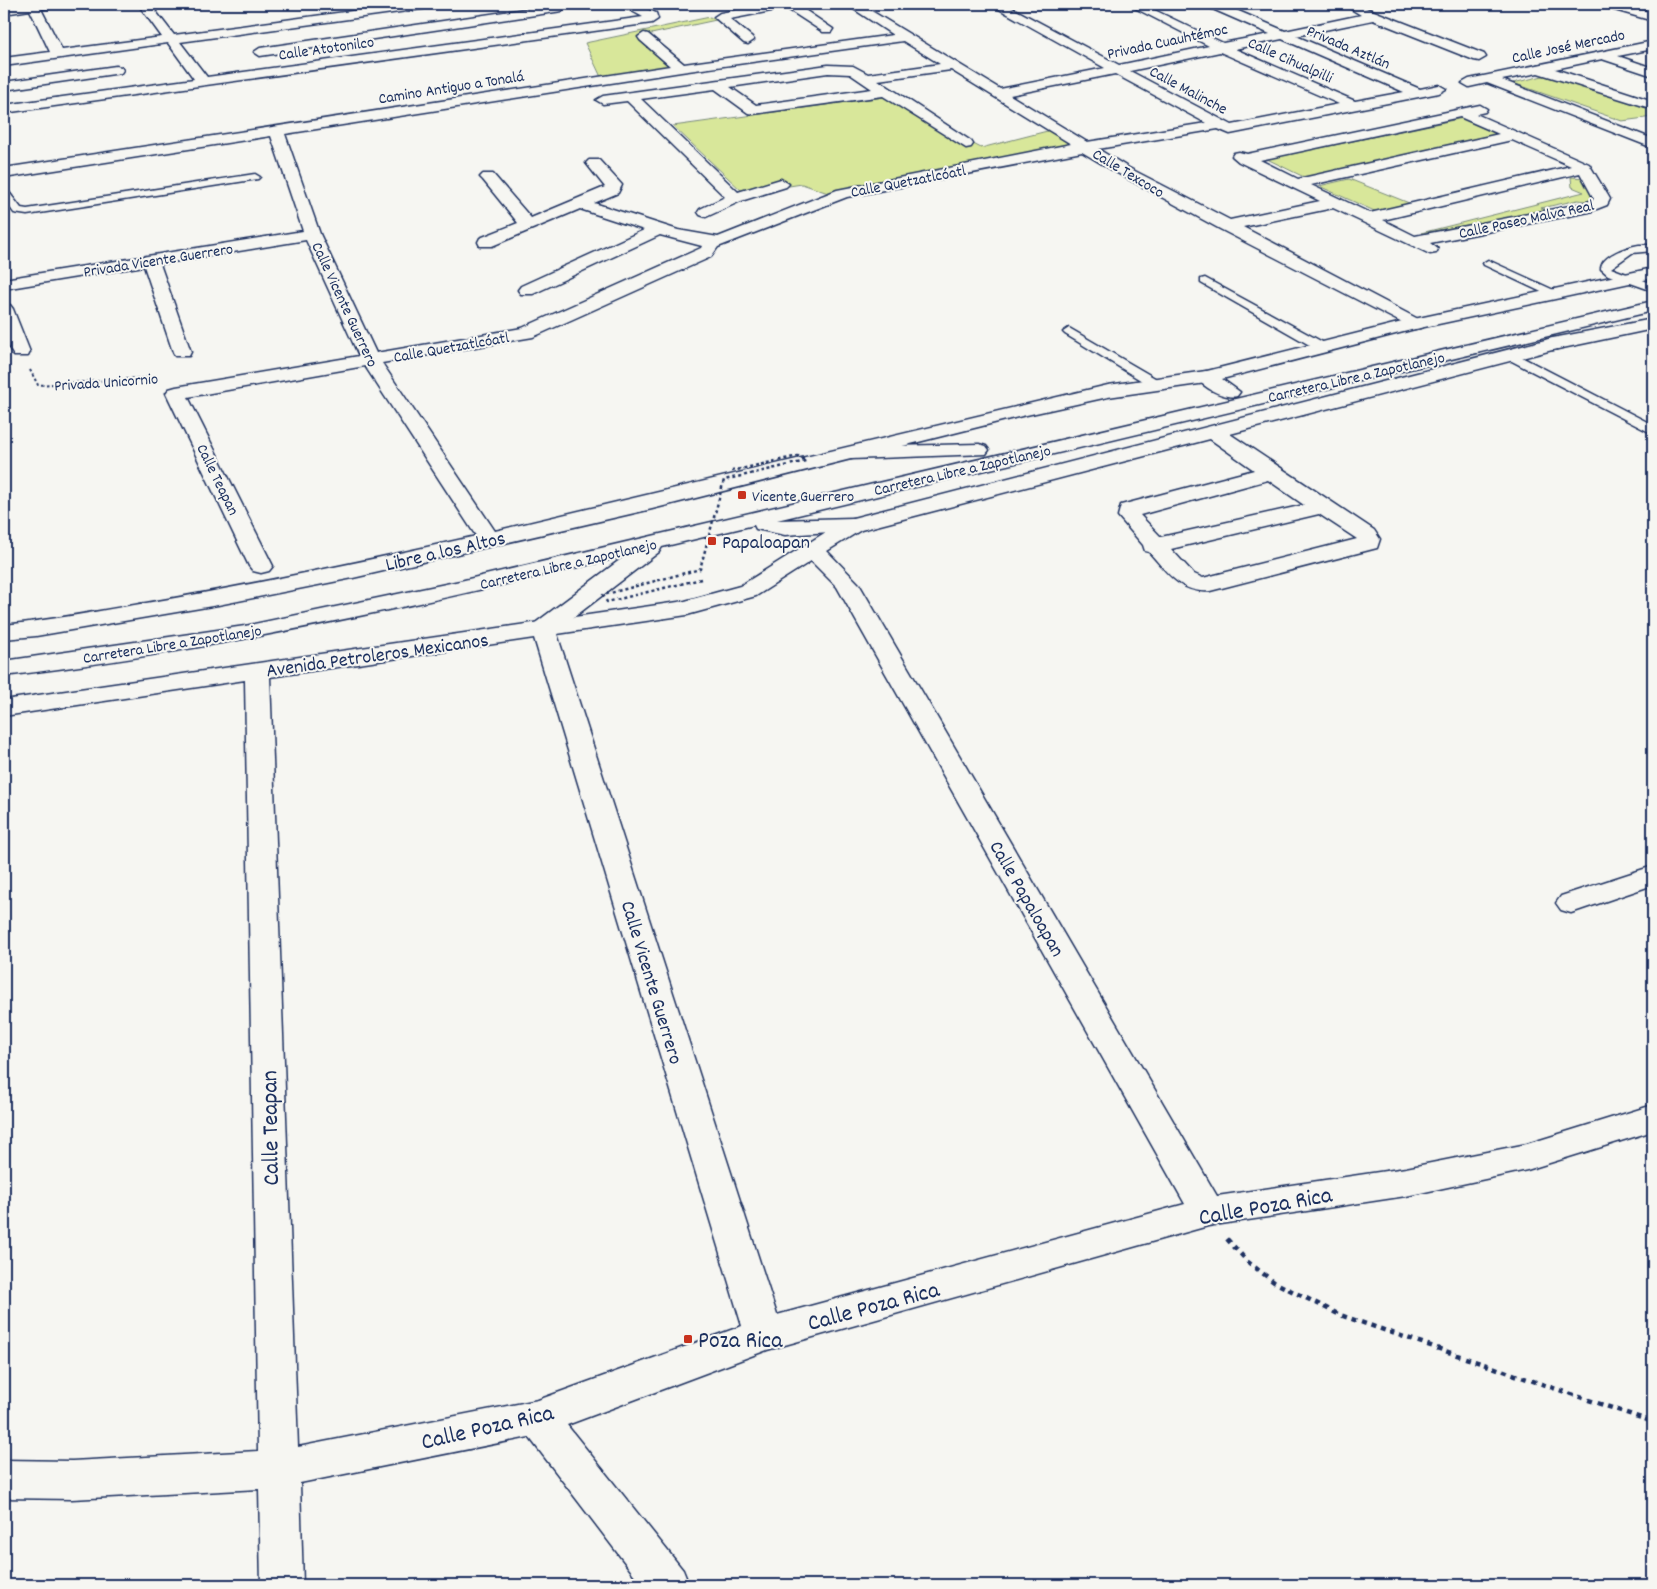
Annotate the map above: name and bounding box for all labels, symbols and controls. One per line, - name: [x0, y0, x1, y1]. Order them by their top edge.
- street label: Privada Cuauhtémoc: [1105, 18, 1230, 66]
- street label: Privada Aztlán: [1303, 20, 1393, 76]
- street label: Calle José Mercado: [1510, 24, 1627, 71]
- street label: Calle Atotonilco: [277, 31, 376, 68]
- street label: Calle Cihualpilli: [1244, 32, 1336, 90]
- street label: Calle Malinche: [1145, 61, 1231, 121]
- street label: Camino Antiguo a Tonalá: [377, 66, 526, 111]
- street label: Calle Texcoco: [1087, 144, 1168, 205]
- street label: Calle Quetzatlcóatl: [849, 160, 968, 205]
- street label: Calle Paseo Malva Real: [1457, 195, 1596, 246]
- street label: Privada Vicente Guerrero: [82, 238, 235, 285]
- street label: Calle Vicente Guerrero: [305, 239, 383, 371]
- street label: Calle Quetzatlcóatl: [392, 327, 511, 370]
- street label: Carretera Libre a Zapotlanejo: [1266, 347, 1447, 410]
- street label: Privada Unicornio: [54, 368, 159, 399]
- street label: Calle Teapan: [190, 440, 244, 520]
- street label: Carretera Libre a Zapotlanejo: [872, 440, 1053, 503]
- place label: Vicente Guerrero: [752, 486, 854, 509]
- marker: Vicente Guerrero: [736, 489, 748, 501]
- street label: Libre a los Altos: [383, 526, 508, 580]
- place label: Papaloapan: [722, 530, 810, 558]
- street label: Carretera Libre a Zapotlanejo: [478, 534, 659, 597]
- marker: Papaloapan: [706, 535, 718, 547]
- street label: Carretera Libre a Zapotlanejo: [81, 620, 263, 671]
- street label: Avenida Petroleros Mexicanos: [264, 627, 490, 686]
- street label: Calle Papaloapan: [981, 836, 1070, 963]
- street label: Calle Vicente Guerrero: [612, 898, 688, 1068]
- street label: Calle Teapan: [254, 1070, 290, 1186]
- street label: Calle Poza Rica: [1196, 1179, 1336, 1236]
- street label: Calle Poza Rica: [804, 1274, 944, 1342]
- place label: Poza Rica: [698, 1325, 783, 1359]
- marker: Poza Rica: [682, 1333, 694, 1345]
- street label: Calle Poza Rica: [418, 1397, 558, 1461]

